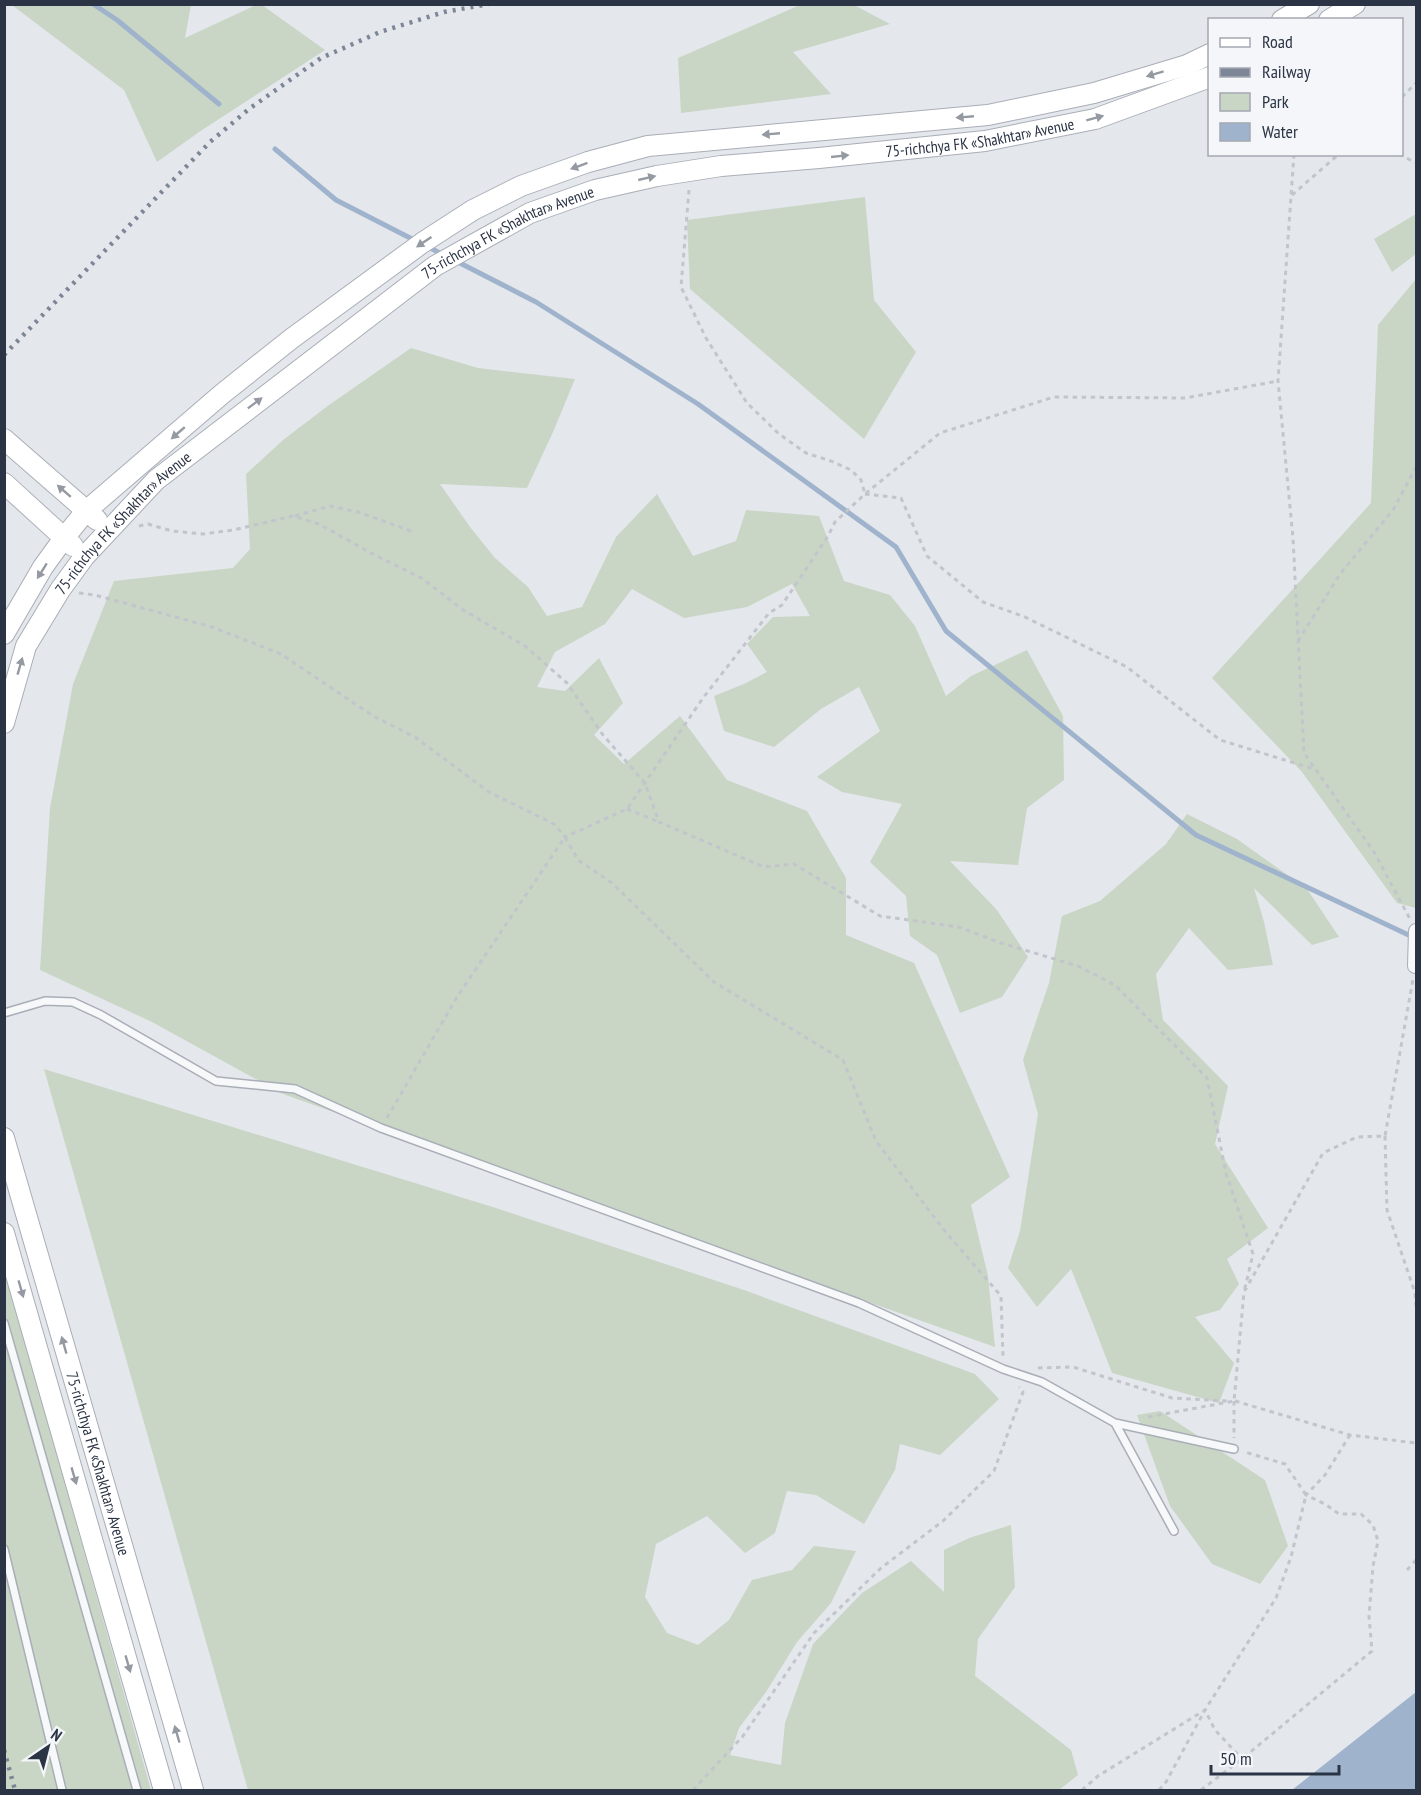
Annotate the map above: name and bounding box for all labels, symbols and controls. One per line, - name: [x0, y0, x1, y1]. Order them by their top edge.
- legend: [1208, 18, 1403, 156]
- text: Road: [1262, 30, 1293, 53]
- text: Railway: [1262, 60, 1311, 83]
- one-way arrow: [1146, 70, 1164, 79]
- text: Park: [1262, 90, 1289, 113]
- one-way arrow: [955, 112, 974, 122]
- street label: 75-richchya FK «Shakhtar» Avenue: [885, 113, 1076, 161]
- one-way arrow: [1086, 113, 1104, 122]
- text: Water: [1262, 120, 1298, 143]
- one-way arrow: [761, 130, 780, 139]
- one-way arrow: [831, 151, 850, 161]
- one-way arrow: [570, 161, 588, 171]
- one-way arrow: [638, 173, 657, 182]
- street label: 75-richchya FK «Shakhtar» Avenue: [417, 181, 596, 283]
- one-way arrow: [416, 236, 432, 248]
- one-way arrow: [247, 397, 263, 410]
- one-way arrow: [170, 426, 185, 440]
- street label: 75-richchya FK «Shakhtar» Avenue: [50, 447, 195, 598]
- one-way arrow: [57, 485, 72, 498]
- one-way arrow: [36, 563, 47, 579]
- one-way arrow: [16, 657, 26, 675]
- one-way arrow: [16, 1280, 26, 1298]
- one-way arrow: [59, 1336, 68, 1354]
- street label: 75-richchya FK «Shakhtar» Avenue: [62, 1369, 134, 1558]
- one-way arrow: [70, 1468, 79, 1486]
- one-way arrow: [124, 1655, 133, 1673]
- north arrow: [18, 1717, 78, 1777]
- text: N: [47, 1724, 66, 1745]
- one-way arrow: [172, 1725, 181, 1743]
- scale bar: [1211, 1738, 1338, 1776]
- text: 50 m: [1220, 1747, 1252, 1770]

